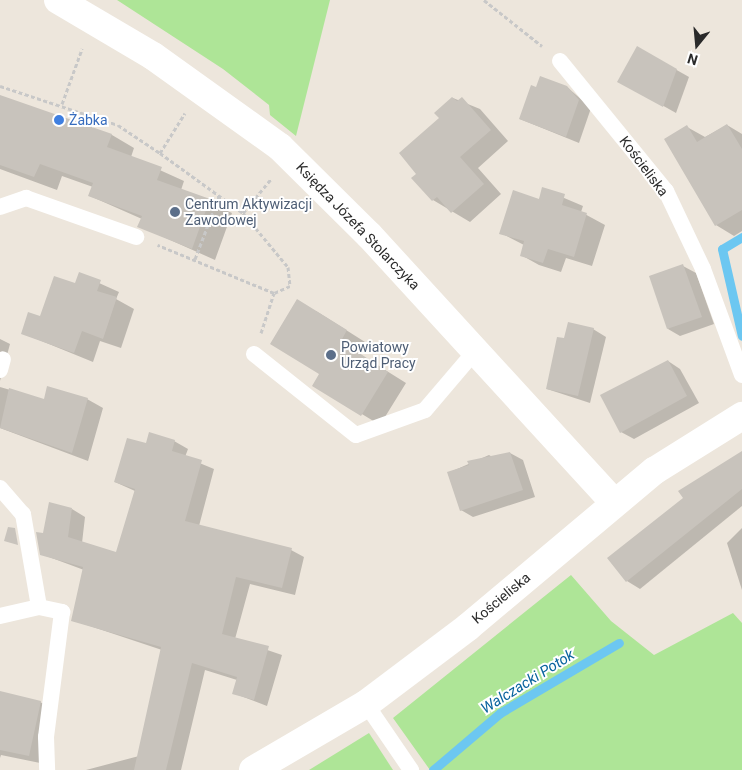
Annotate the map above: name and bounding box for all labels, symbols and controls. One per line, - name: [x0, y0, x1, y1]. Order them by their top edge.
- north arrow: [672, 20, 722, 70]
- text: N: [686, 50, 700, 68]
- place label: Żabka: [69, 112, 108, 128]
- marker: Żabka: [53, 114, 65, 126]
- street label: Kościeliska: [616, 133, 672, 199]
- street label: Księdza Józefa Stolarczyka: [293, 159, 423, 293]
- place label: Centrum Aktywizacji Zawodowej: [185, 196, 312, 228]
- marker: Centrum Aktywizacji Zawodowej: [169, 206, 181, 218]
- place label: Powiatowy Urząd Pracy: [341, 339, 416, 372]
- marker: Powiatowy Urząd Pracy: [325, 349, 337, 361]
- street label: Kościeliska: [469, 569, 533, 627]
- water label: Walczacki Potok: [478, 646, 578, 718]

